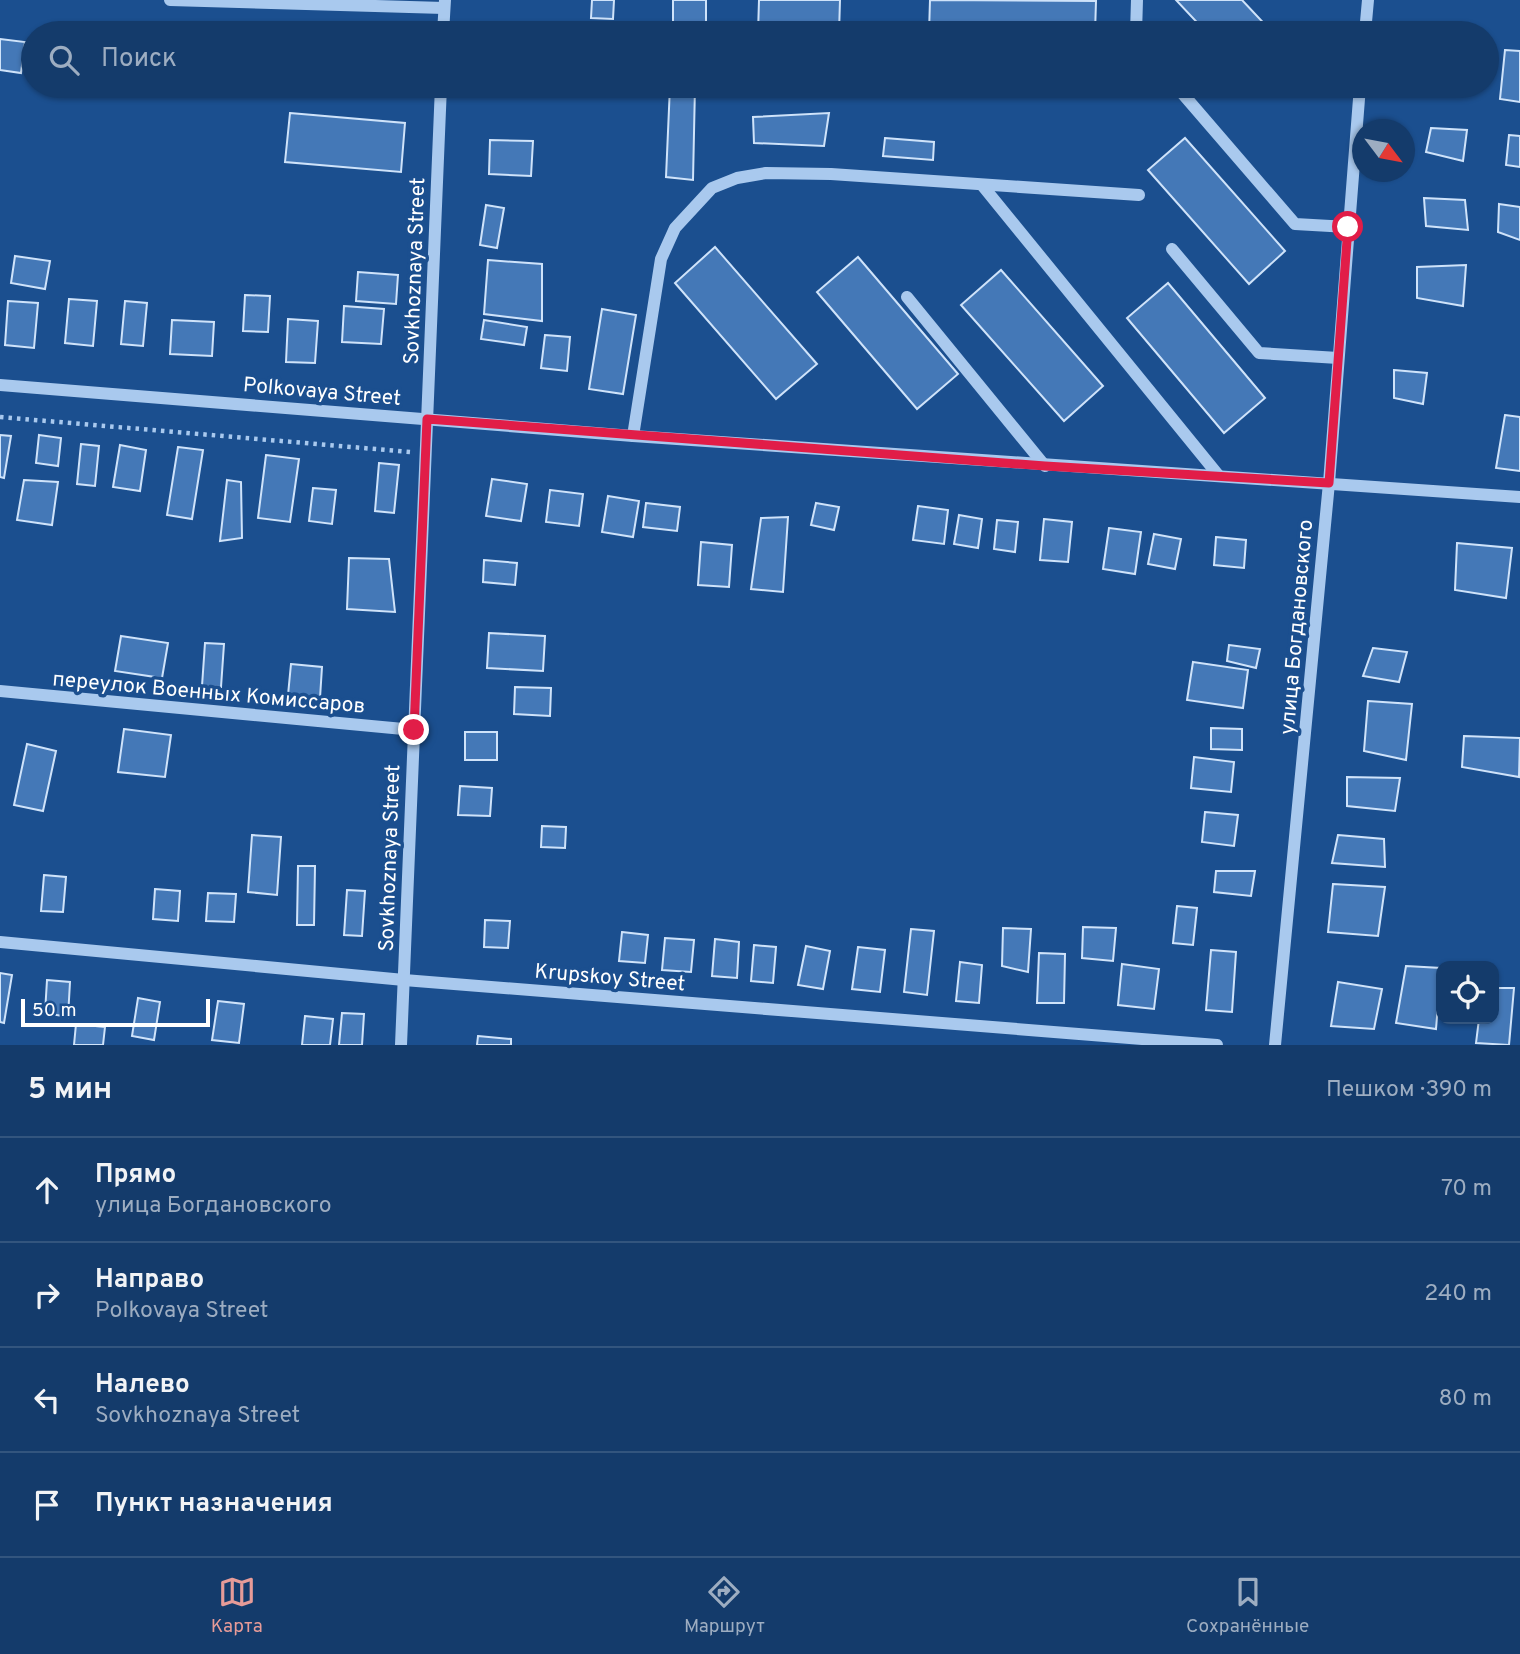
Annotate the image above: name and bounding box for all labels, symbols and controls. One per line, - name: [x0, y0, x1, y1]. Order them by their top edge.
- search box: [21, 21, 1499, 98]
- icon: search: [45, 41, 83, 79]
- text: Поиск: [101, 43, 177, 76]
- north arrow: [1352, 119, 1415, 182]
- street label: Sovkhoznaya Street: [399, 177, 432, 365]
- route start: [1332, 211, 1363, 242]
- street label: Polkovaya Street: [242, 372, 402, 413]
- street label: улица Богдановского: [1275, 518, 1320, 736]
- street label: переулок Военных Комиссаров: [51, 666, 366, 721]
- route end: [398, 714, 429, 745]
- street label: Sovkhoznaya Street: [374, 764, 407, 952]
- street label: Krupskoy Street: [533, 958, 686, 999]
- map controls: [1436, 961, 1499, 1024]
- button: locate: [1436, 961, 1499, 1024]
- scale bar: [21, 996, 210, 1028]
- text: 50 m: [32, 999, 77, 1023]
- text: 5 мин: [28, 1072, 112, 1109]
- text: Пешком · 390 m: [1326, 1076, 1492, 1105]
- text: Прямо: [95, 1159, 176, 1192]
- icon: ahead: [28, 1171, 66, 1209]
- text: 70 m: [1441, 1175, 1492, 1204]
- text: улица Богдановского: [95, 1192, 332, 1221]
- text: Направо: [95, 1264, 204, 1297]
- icon: right: [28, 1276, 66, 1314]
- text: 240 m: [1424, 1280, 1492, 1309]
- text: Polkovaya Street: [95, 1297, 269, 1326]
- text: Налево: [95, 1369, 190, 1402]
- icon: left: [28, 1381, 66, 1419]
- text: 80 m: [1439, 1385, 1492, 1414]
- text: Sovkhoznaya Street: [95, 1402, 300, 1431]
- icon: arrive: [28, 1486, 66, 1524]
- text: Пункт назначения: [95, 1488, 333, 1521]
- tab: Карта: [211, 1573, 263, 1639]
- tab: Маршрут: [684, 1573, 765, 1639]
- tab: Сохранённые: [1186, 1573, 1309, 1639]

